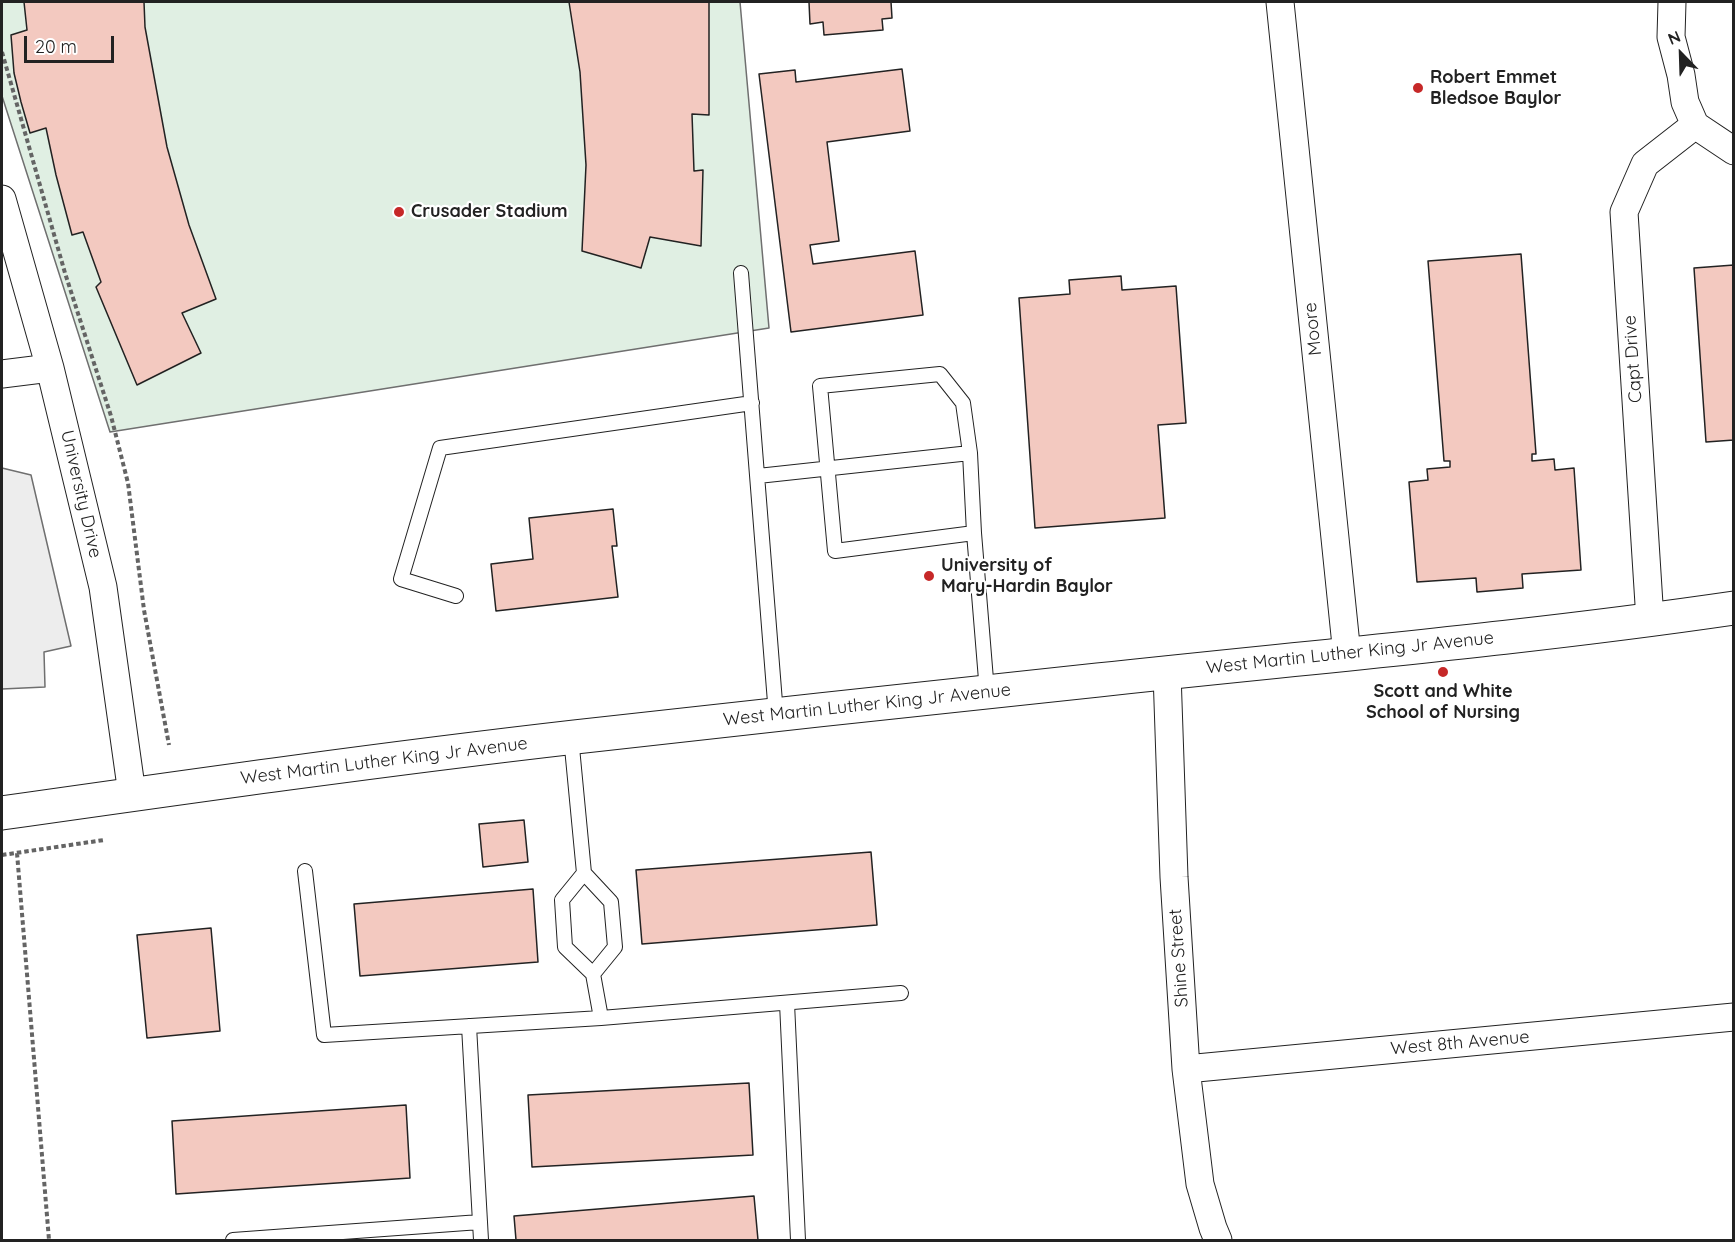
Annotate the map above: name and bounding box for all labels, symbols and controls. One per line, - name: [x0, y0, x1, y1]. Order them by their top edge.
- scale bar: [27, 24, 117, 62]
- north arrow: [1651, 24, 1711, 84]
- text: N: [1665, 26, 1683, 49]
- text: 20 m: [35, 35, 77, 58]
- place label: Robert Emmet Bledsoe Baylor: [1430, 67, 1561, 110]
- marker: Robert Emmet Bledsoe Baylor: [1411, 81, 1425, 95]
- place label: Crusader Stadium: [411, 201, 568, 223]
- marker: Crusader Stadium: [392, 205, 406, 219]
- street label: Moore: [1299, 301, 1327, 357]
- street label: Capt Drive: [1619, 314, 1647, 404]
- street label: University Drive: [56, 428, 106, 560]
- place label: University of Mary-Hardin Baylor: [941, 555, 1113, 598]
- marker: University of Mary-Hardin Baylor: [922, 569, 936, 583]
- street label: West Martin Luther King Jr Avenue: [1205, 627, 1495, 679]
- marker: Scott and White School of Nursing: [1436, 665, 1450, 679]
- street label: West Martin Luther King Jr Avenue: [722, 679, 1012, 731]
- place label: Scott and White School of Nursing: [1366, 681, 1520, 724]
- street label: West Martin Luther King Jr Avenue: [239, 733, 529, 789]
- street label: Shine Street: [1165, 908, 1193, 1008]
- street label: West 8th Avenue: [1390, 1026, 1530, 1060]

